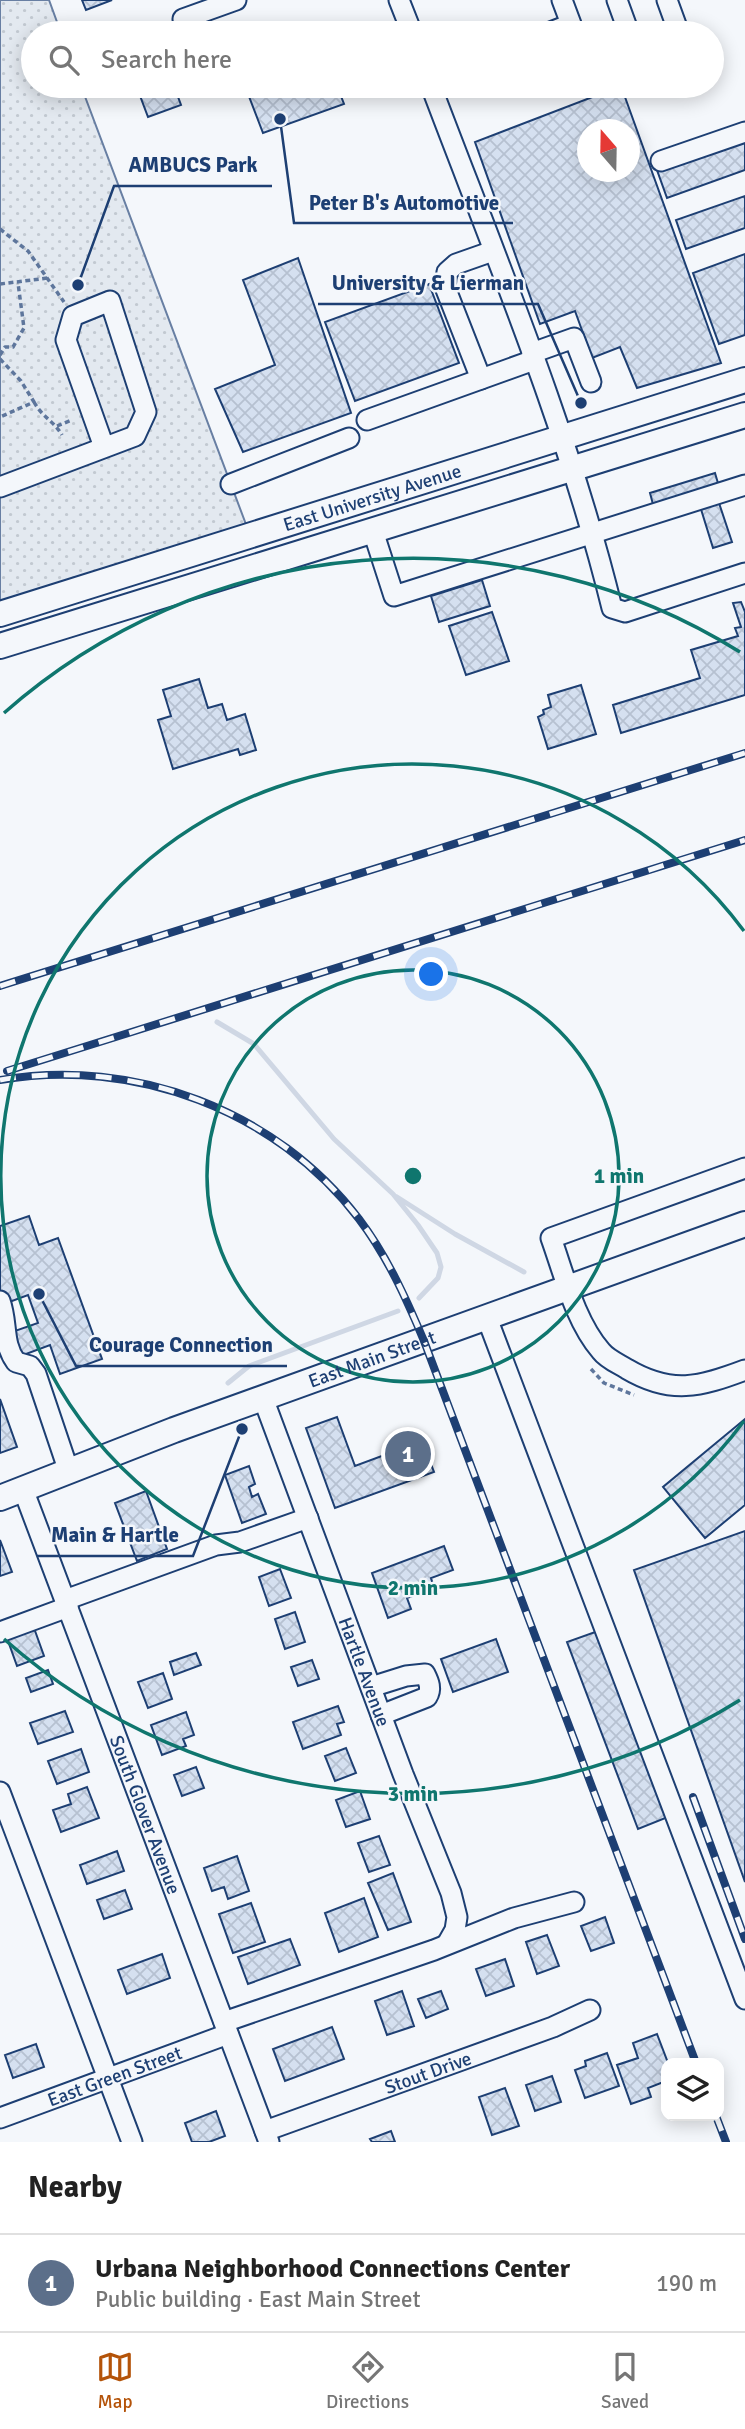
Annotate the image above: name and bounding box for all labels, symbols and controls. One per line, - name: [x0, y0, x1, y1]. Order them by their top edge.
- search box: [21, 21, 724, 98]
- icon: search: [45, 41, 83, 79]
- text: Search here: [101, 44, 232, 76]
- north arrow: [577, 119, 640, 182]
- callout: AMBUCS Park: [114, 144, 272, 186]
- text: AMBUCS Park: [128, 152, 258, 178]
- callout: Peter B's Automotive: [294, 181, 513, 223]
- text: Peter B's Automotive: [309, 190, 499, 216]
- callout: University & Lierman: [318, 262, 538, 304]
- text: University & Lierman: [332, 270, 524, 296]
- street label: East University Avenue: [280, 459, 464, 537]
- your location: [414, 957, 448, 991]
- text: 1 min: [594, 1163, 644, 1189]
- centre of rings: [401, 1164, 425, 1188]
- callout: Courage Connection: [76, 1324, 287, 1366]
- street label: East Main Street: [305, 1326, 439, 1394]
- text: Courage Connection: [89, 1332, 273, 1358]
- pin: 1: [385, 1428, 431, 1480]
- callout: Main & Hartle: [37, 1514, 193, 1556]
- text: Main & Hartle: [51, 1522, 179, 1548]
- text: 2 min: [388, 1575, 438, 1601]
- street label: Hartle Avenue: [333, 1614, 395, 1730]
- street label: South Glover Avenue: [104, 1732, 186, 1898]
- text: 3 min: [388, 1781, 438, 1807]
- street label: East Green Street: [44, 2041, 186, 2112]
- street label: Stout Drive: [381, 2046, 475, 2100]
- map controls: [661, 2058, 724, 2121]
- button: layers: [661, 2058, 724, 2121]
- text: Nearby: [28, 2169, 122, 2206]
- text: Urbana Neighborhood Connections Center: [95, 2253, 570, 2285]
- text: 1: [45, 2269, 57, 2298]
- text: 190 m: [656, 2269, 717, 2298]
- text: Public building · East Main Street: [95, 2285, 421, 2314]
- tab: Map: [96, 2348, 134, 2414]
- tab: Directions: [326, 2348, 409, 2414]
- tab: Saved: [601, 2348, 649, 2414]

